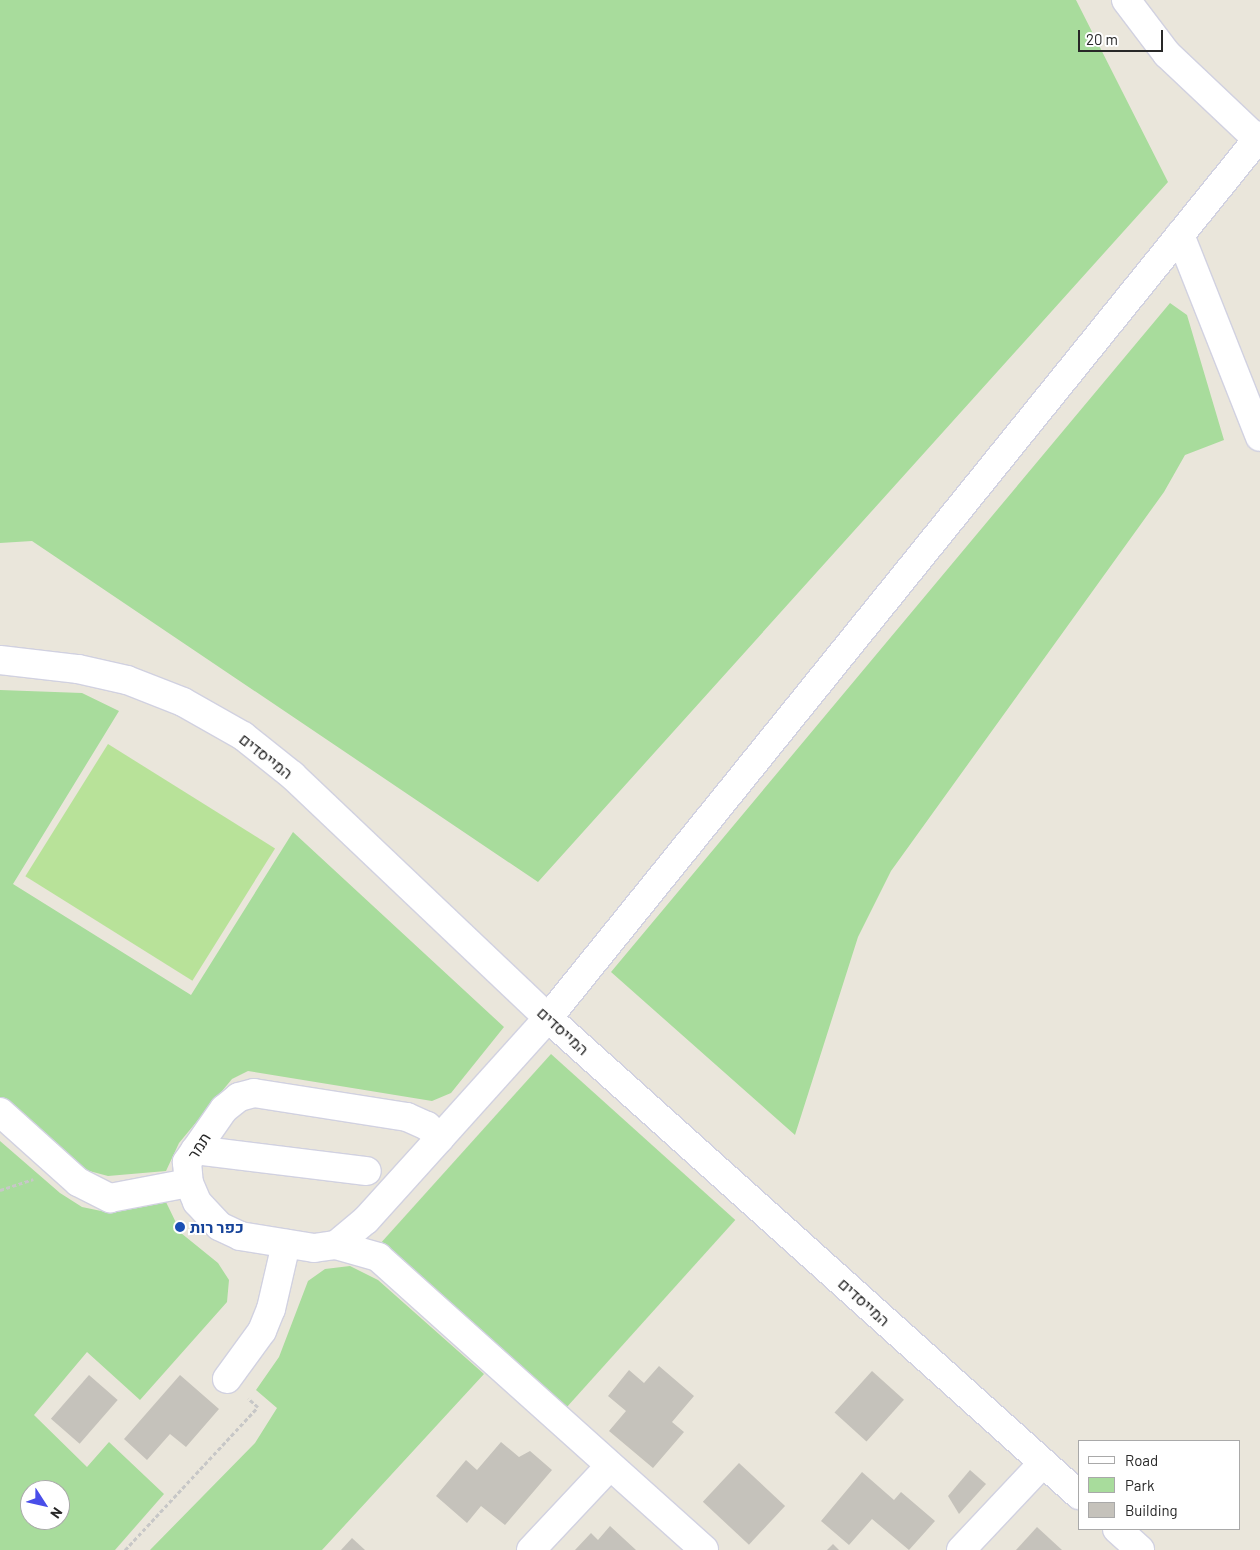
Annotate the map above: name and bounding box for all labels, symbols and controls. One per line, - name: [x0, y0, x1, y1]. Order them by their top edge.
- scale bar: [1080, 20, 1165, 52]
- text: 20 m: [1086, 30, 1118, 48]
- street label: המייסדים: [235, 729, 297, 783]
- street label: המייסדים: [533, 1003, 593, 1059]
- street label: תמר: [183, 1129, 215, 1163]
- place label: כפר רות: [190, 1217, 244, 1237]
- marker: כפר רות: [174, 1221, 186, 1233]
- street label: המייסדים: [834, 1274, 894, 1330]
- legend: [1078, 1440, 1240, 1530]
- text: Road: [1125, 1451, 1158, 1469]
- text: Park: [1125, 1476, 1154, 1494]
- north arrow: [20, 1480, 70, 1530]
- text: Building: [1125, 1501, 1178, 1519]
- text: N: [47, 1505, 67, 1522]

